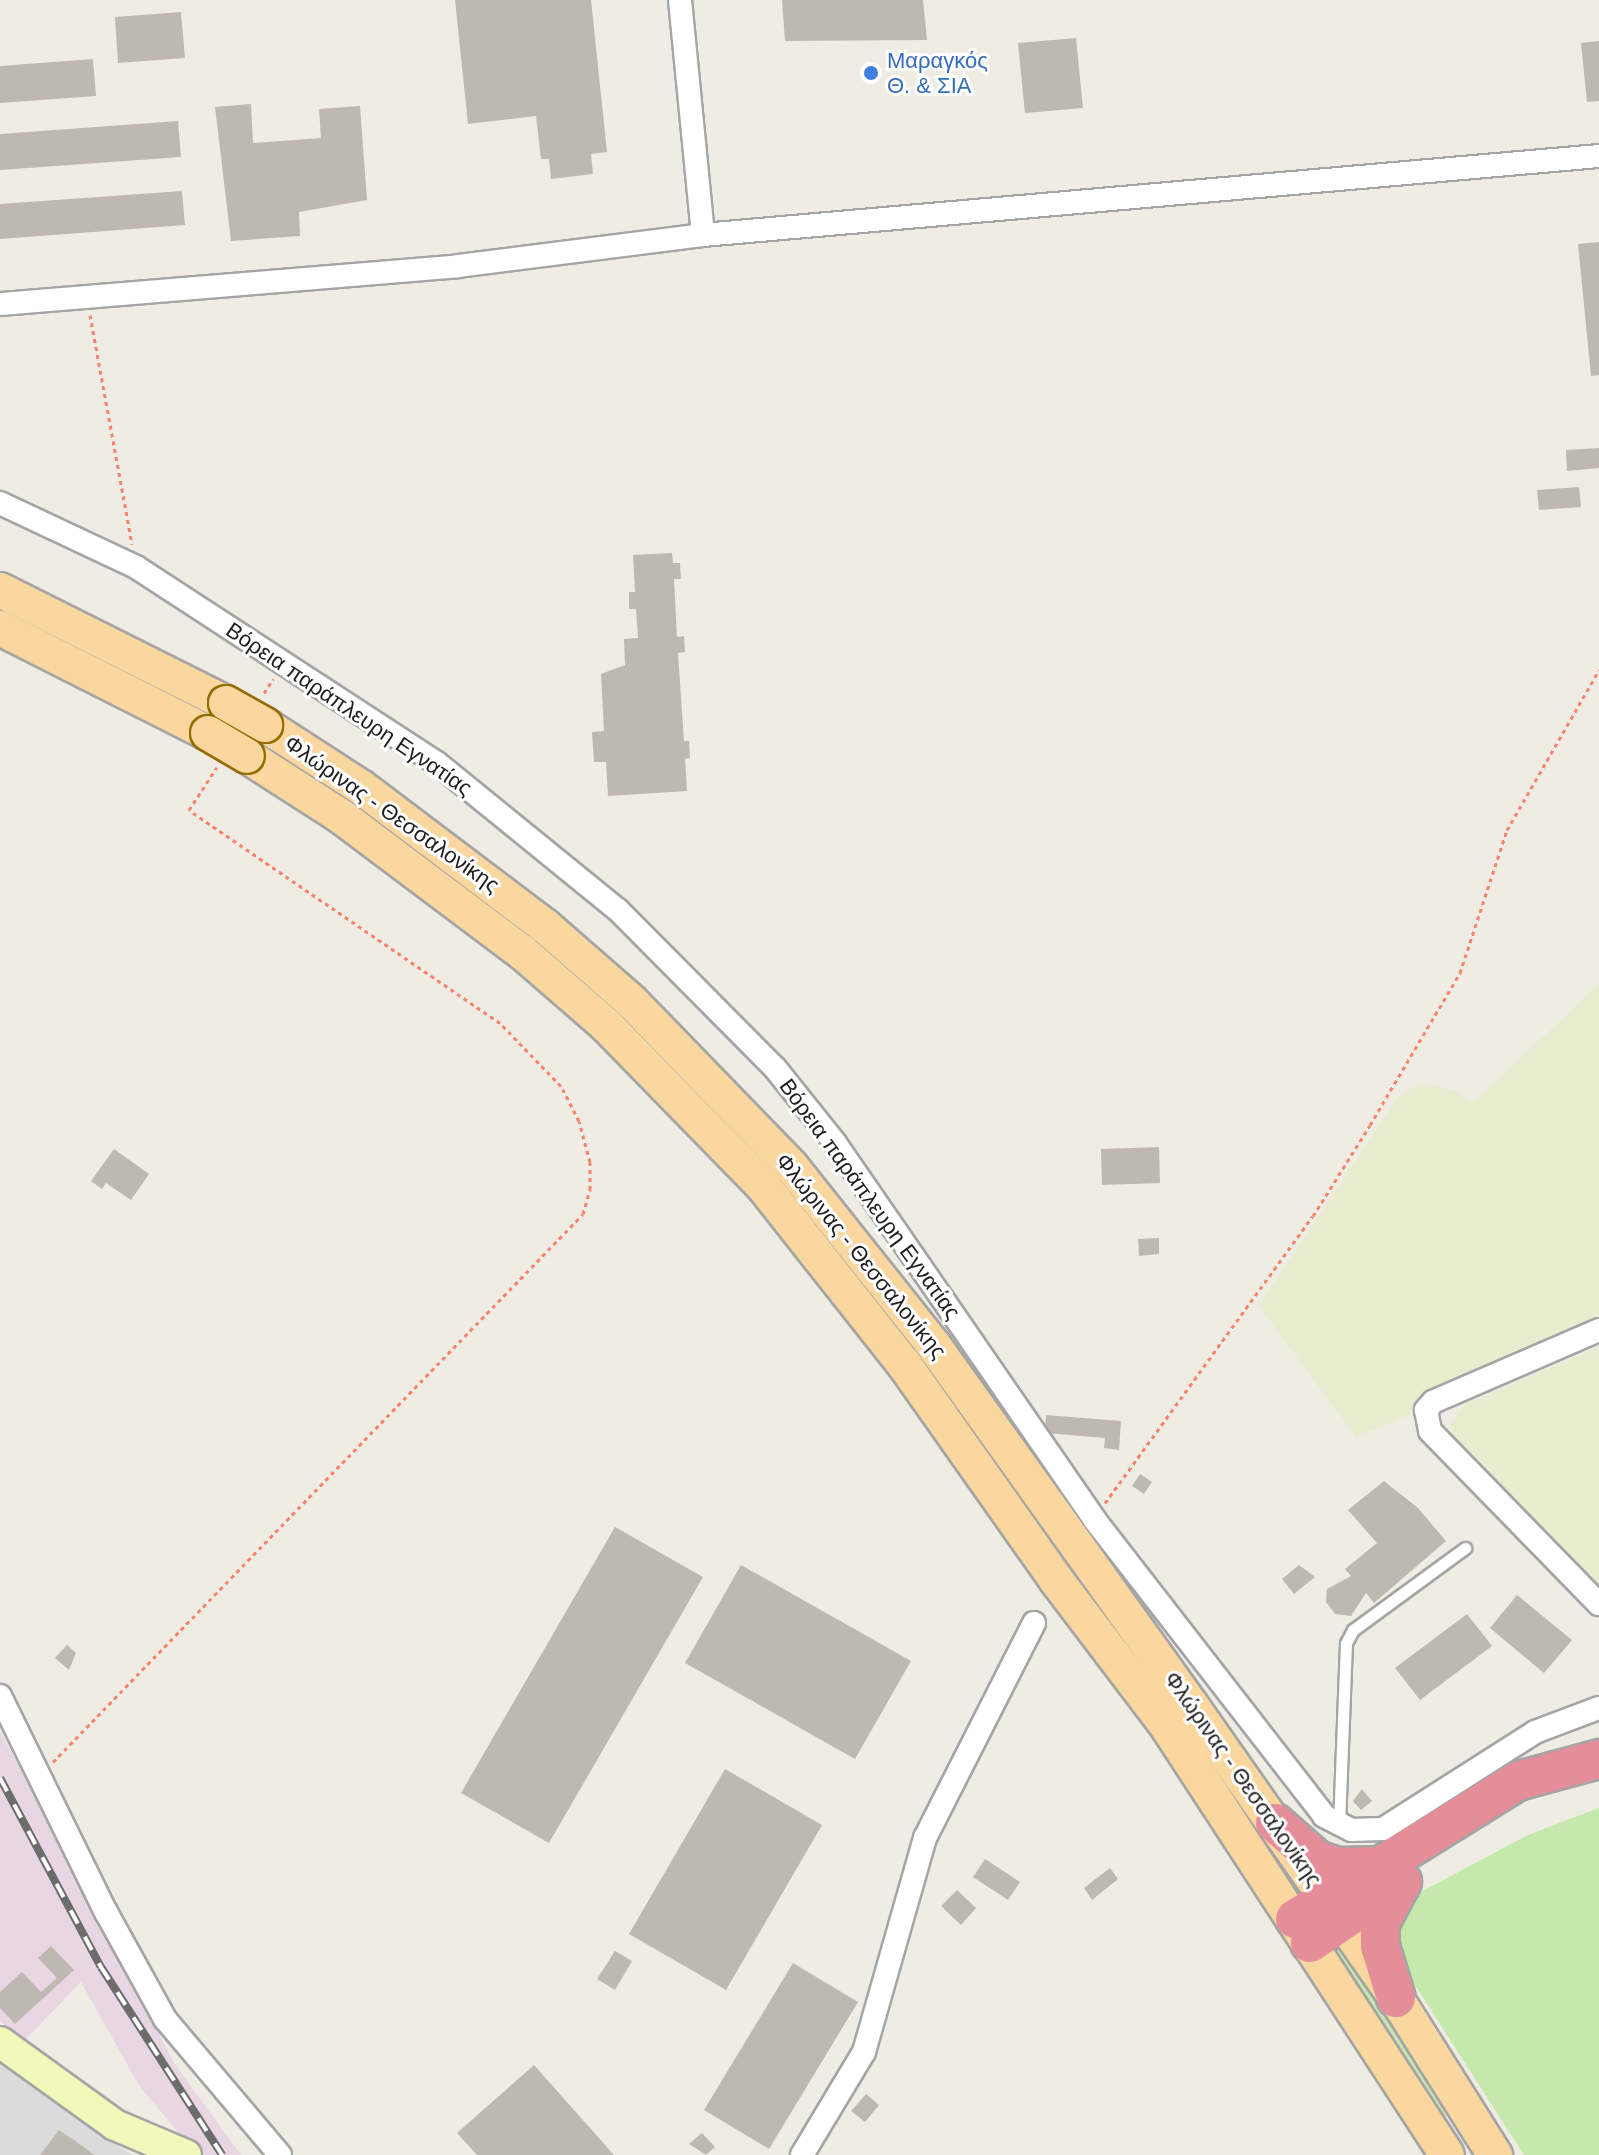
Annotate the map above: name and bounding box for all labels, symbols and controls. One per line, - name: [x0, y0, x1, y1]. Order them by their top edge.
- place label: Μαραγκός Θ. & ΣΙΑ: [887, 47, 988, 98]
- marker: Μαραγκός Θ. & ΣΙΑ: [862, 64, 880, 82]
- street label: Βόρεια παράπλευρη Εγνατίας: [221, 617, 477, 801]
- street label: Φλώρινας - Θεσσαλονίκης: [280, 730, 504, 898]
- street label: Βόρεια παράπλευρη Εγνατίας: [774, 1074, 966, 1324]
- street label: Φλώρινας - Θεσσαλονίκης: [770, 1148, 952, 1364]
- street label: Φλώρινας - Θεσσαλονίκης: [1159, 1667, 1327, 1891]

